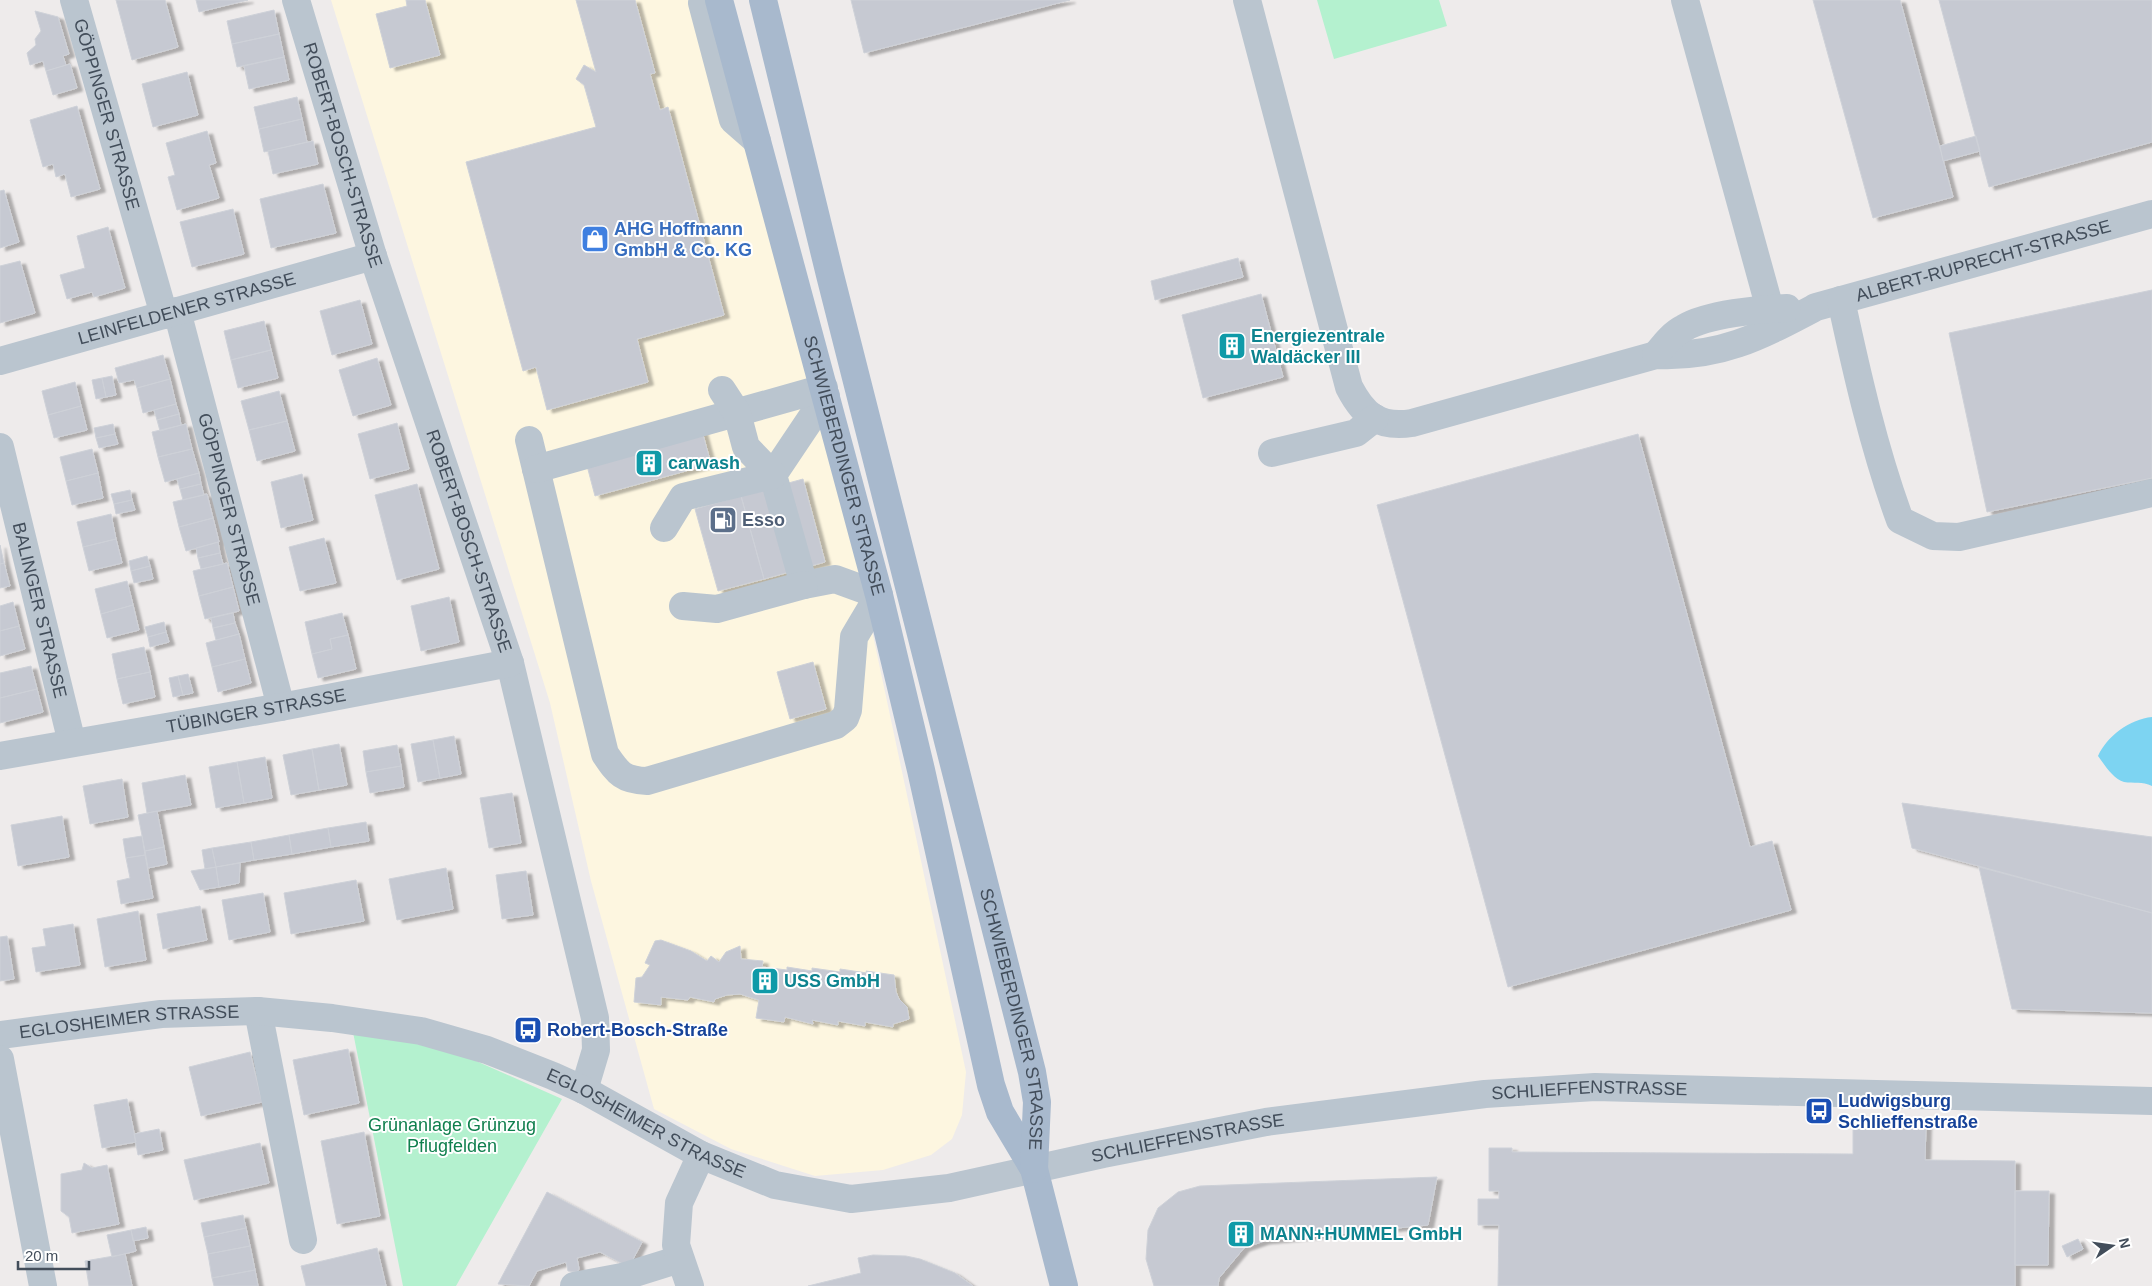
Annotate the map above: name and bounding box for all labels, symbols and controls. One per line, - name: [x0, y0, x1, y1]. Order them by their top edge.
- street label: GÖPPINGER STRASSE: [70, 16, 144, 212]
- street label: ROBERT-BOSCH-STRASSE: [299, 40, 386, 270]
- street label: ALBERT-RUPRECHT-STRASSE: [1854, 216, 2113, 306]
- place label: AHG Hoffmann GmbH & Co. KG: [614, 219, 752, 260]
- shop icon: AHG Hoffmann GmbH & Co. KG: [580, 224, 610, 254]
- street label: LEINFELDENER STRASSE: [76, 268, 298, 349]
- place label: Energiezentrale Waldäcker III: [1251, 326, 1385, 367]
- building icon: Energiezentrale Waldäcker III: [1217, 331, 1247, 361]
- street label: SCHWIEBERDINGER STRASSE: [800, 333, 889, 598]
- street label: GÖPPINGER STRASSE: [194, 411, 264, 608]
- street label: ROBERT-BOSCH-STRASSE: [422, 427, 516, 655]
- building icon: carwash: [634, 448, 664, 478]
- place label: carwash: [668, 453, 740, 473]
- fuel station icon: Esso: [708, 505, 738, 535]
- place label: Esso: [742, 510, 785, 530]
- street label: BALINGER STRASSE: [9, 520, 71, 700]
- street label: TÜBINGER STRASSE: [165, 685, 348, 737]
- street label: SCHWIEBERDINGER STRASSE: [976, 886, 1047, 1151]
- building icon: USS GmbH: [750, 966, 780, 996]
- place label: USS GmbH: [784, 971, 880, 991]
- street label: EGLOSHEIMER STRASSE: [18, 1002, 240, 1042]
- bus stop icon: Robert-Bosch-Straße: [513, 1015, 543, 1045]
- place label: Robert-Bosch-Straße: [547, 1020, 728, 1040]
- street label: EGLOSHEIMER STRASSE: [543, 1064, 749, 1182]
- street label: SCHLIEFFENSTRASSE: [1491, 1077, 1688, 1104]
- place label: Ludwigsburg Schlieffenstraße: [1838, 1091, 1978, 1132]
- bus stop icon: Ludwigsburg Schlieffenstraße: [1804, 1096, 1834, 1126]
- street label: SCHLIEFFENSTRASSE: [1089, 1110, 1285, 1166]
- park label: Grünanlage Grünzug Pflugfelden: [368, 1115, 536, 1156]
- building icon: MANN+HUMMEL GmbH: [1226, 1219, 1256, 1249]
- north arrow: [2087, 1221, 2137, 1271]
- place label: MANN+HUMMEL GmbH: [1260, 1224, 1462, 1244]
- text: N: [2116, 1236, 2134, 1250]
- scale bar: [18, 1238, 89, 1270]
- text: 20 m: [25, 1247, 58, 1264]

